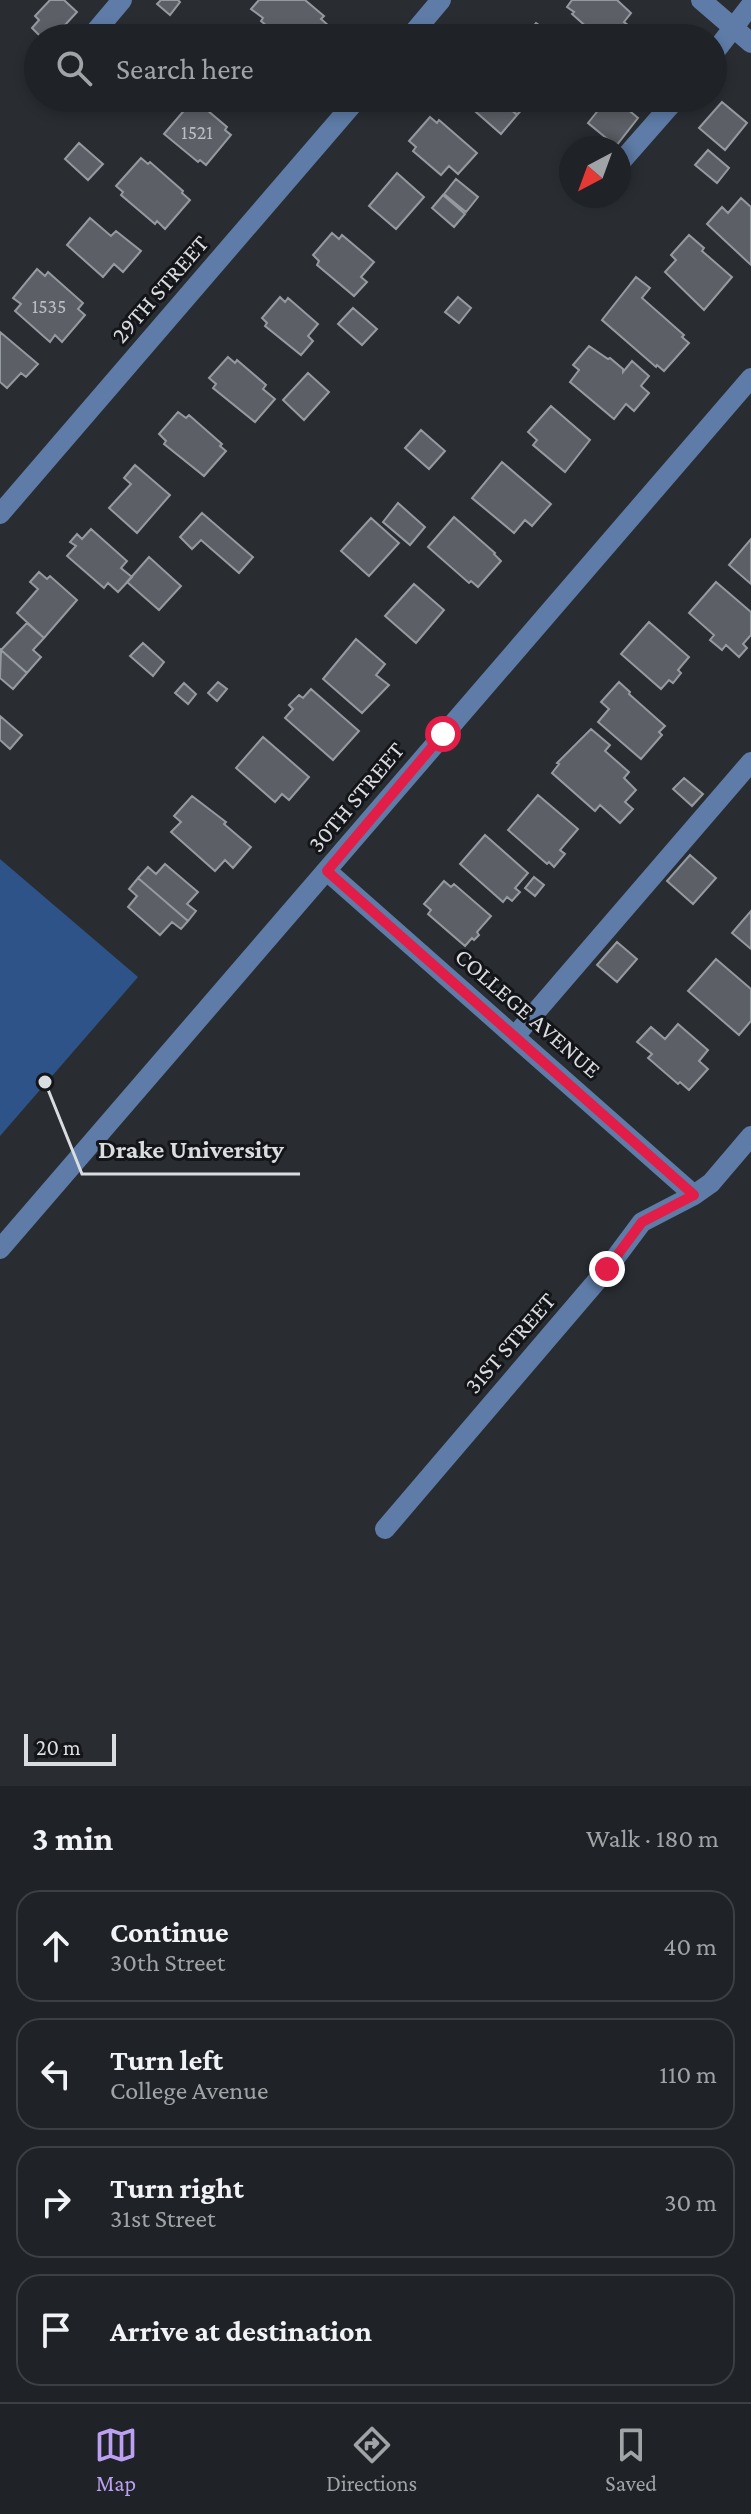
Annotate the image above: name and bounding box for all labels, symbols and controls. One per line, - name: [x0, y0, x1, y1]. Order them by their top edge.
- search box: [24, 24, 727, 112]
- icon: search: [52, 46, 96, 90]
- text: Search here: [116, 52, 254, 85]
- house number: 1521: [181, 121, 213, 143]
- north arrow: [559, 136, 631, 208]
- street label: 29TH STREET: [106, 229, 214, 348]
- house number: 1535: [32, 295, 66, 317]
- route start: [425, 716, 461, 752]
- street label: 30TH STREET: [302, 736, 409, 857]
- street label: COLLEGE AVENUE: [450, 942, 607, 1083]
- callout: Drake University: [82, 1124, 300, 1174]
- text: Drake University: [98, 1135, 284, 1164]
- route end: [589, 1251, 625, 1287]
- street label: 31ST STREET: [459, 1287, 561, 1399]
- scale bar: [24, 1730, 116, 1766]
- text: 20 m: [36, 1735, 81, 1760]
- text: 3 min: [32, 1820, 113, 1857]
- text: Walk · 180 m: [586, 1824, 719, 1853]
- text: Continue: [110, 1915, 229, 1948]
- icon: ahead: [34, 1924, 78, 1968]
- text: 40 m: [663, 1932, 717, 1961]
- text: 30th Street: [110, 1948, 225, 1977]
- text: Turn left: [110, 2043, 223, 2076]
- icon: left: [34, 2052, 78, 2096]
- text: 110 m: [659, 2060, 717, 2089]
- text: College Avenue: [110, 2076, 269, 2105]
- text: Turn right: [110, 2171, 244, 2204]
- icon: right: [34, 2180, 78, 2224]
- text: 30 m: [664, 2188, 717, 2217]
- text: 31st Street: [110, 2204, 216, 2233]
- icon: arrive: [34, 2308, 78, 2352]
- text: Arrive at destination: [110, 2314, 372, 2347]
- tab: Map: [94, 2423, 138, 2496]
- tab: Directions: [326, 2423, 417, 2496]
- tab: Saved: [605, 2423, 657, 2496]

